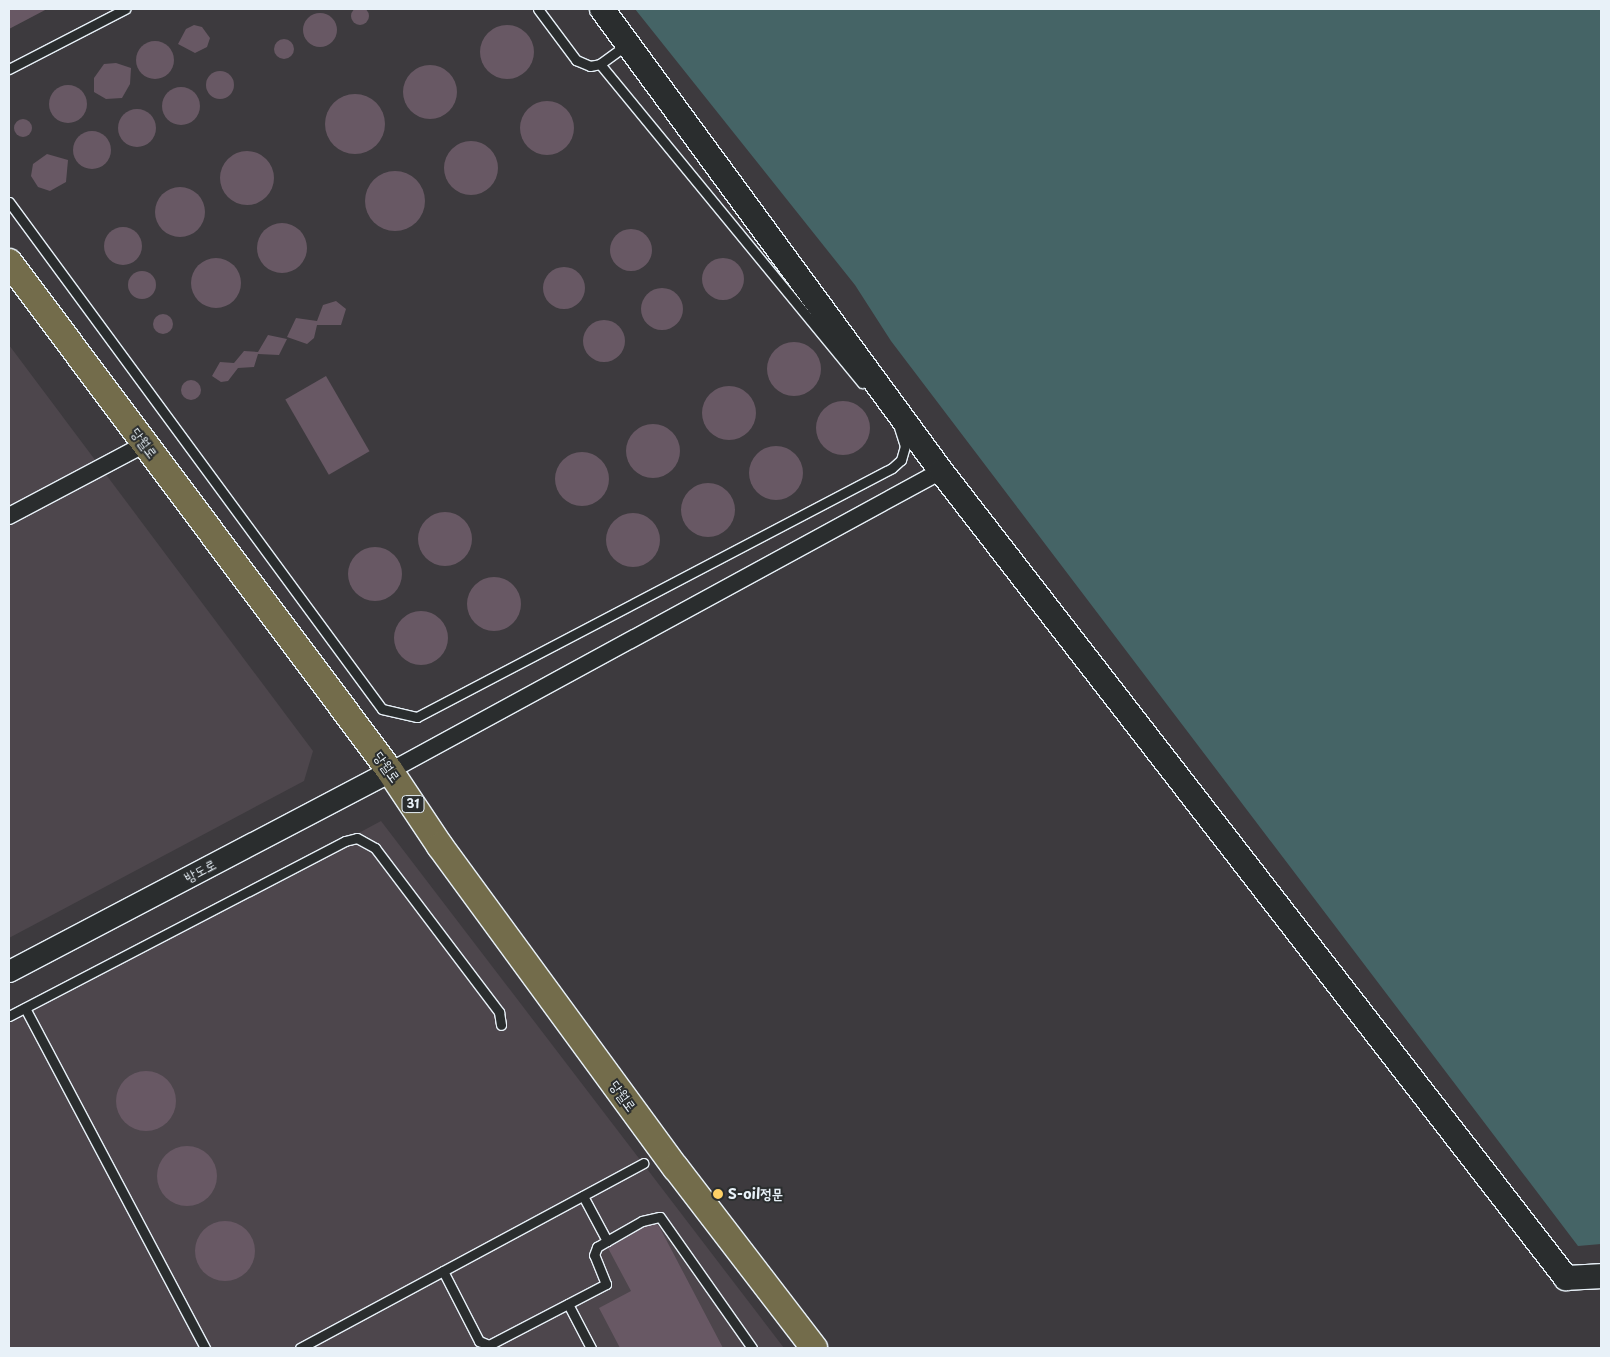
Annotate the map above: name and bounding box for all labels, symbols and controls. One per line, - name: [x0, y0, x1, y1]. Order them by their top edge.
- street label: 당월로: [127, 424, 161, 462]
- street label: 당월로: [370, 748, 404, 786]
- road number: 31: [400, 794, 426, 814]
- street label: 방도로: [181, 856, 219, 886]
- street label: 당월로: [606, 1077, 640, 1115]
- place label: S-oil정문: [728, 1186, 783, 1202]
- marker: S-oil정문: [712, 1188, 724, 1200]

